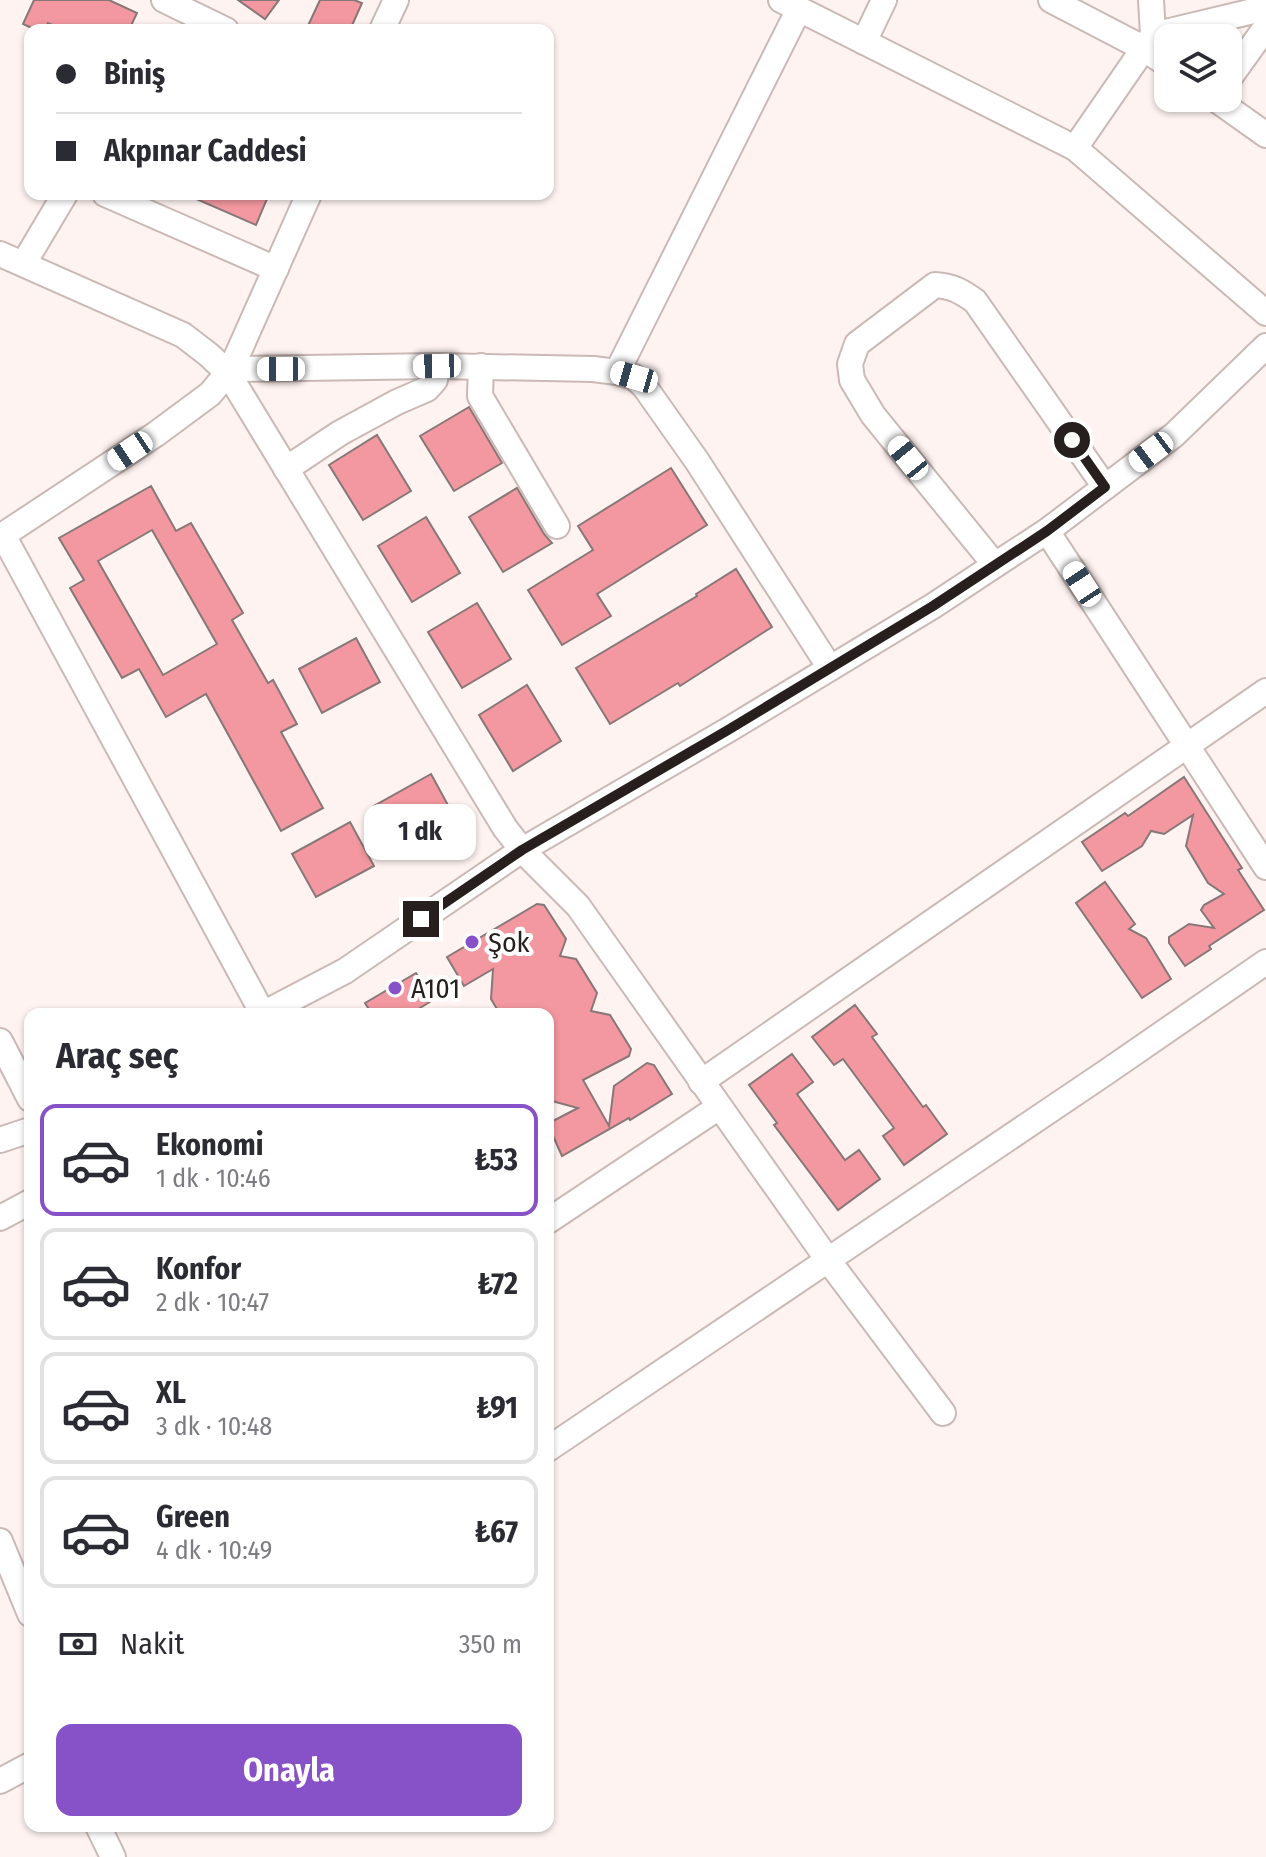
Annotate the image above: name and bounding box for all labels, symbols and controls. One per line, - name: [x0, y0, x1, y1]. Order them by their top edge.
- map controls: [1154, 24, 1242, 112]
- button: layers: [1154, 24, 1242, 112]
- text: Biniş: [104, 56, 165, 92]
- text: Akpınar Caddesi: [104, 133, 307, 169]
- car: [413, 354, 461, 378]
- car: [257, 357, 305, 381]
- car: [608, 359, 660, 395]
- route start: [1054, 422, 1090, 458]
- car: [103, 428, 157, 474]
- car: [1125, 428, 1177, 476]
- car: [884, 432, 932, 484]
- car: [1059, 557, 1105, 611]
- callout: 1 dk: [365, 803, 477, 859]
- text: 1 dk: [398, 816, 442, 847]
- route end: [403, 901, 439, 937]
- place label: Şok: [488, 926, 531, 959]
- marker: Şok: [463, 933, 481, 951]
- place label: A101: [411, 972, 460, 1005]
- marker: A101: [386, 979, 404, 997]
- text: Araç seç: [56, 1034, 178, 1078]
- icon: car: [60, 1124, 132, 1196]
- text: Ekonomi: [156, 1127, 264, 1163]
- text: ₺53: [474, 1142, 518, 1178]
- text: 1 dk · 10:46: [156, 1163, 271, 1194]
- icon: car: [60, 1248, 132, 1320]
- text: Konfor: [156, 1251, 241, 1287]
- text: ₺72: [477, 1266, 518, 1302]
- text: 2 dk · 10:47: [156, 1287, 269, 1318]
- icon: car: [60, 1372, 132, 1444]
- text: XL: [156, 1375, 186, 1411]
- text: ₺91: [476, 1390, 518, 1426]
- text: 3 dk · 10:48: [156, 1411, 272, 1442]
- icon: car: [60, 1496, 132, 1568]
- text: Green: [156, 1499, 230, 1535]
- text: ₺67: [475, 1514, 518, 1550]
- text: 4 dk · 10:49: [156, 1535, 272, 1566]
- icon: cash: [56, 1622, 100, 1666]
- text: Nakit: [120, 1626, 184, 1662]
- text: 350 m: [459, 1629, 522, 1660]
- button: Onayla: [56, 1724, 522, 1816]

